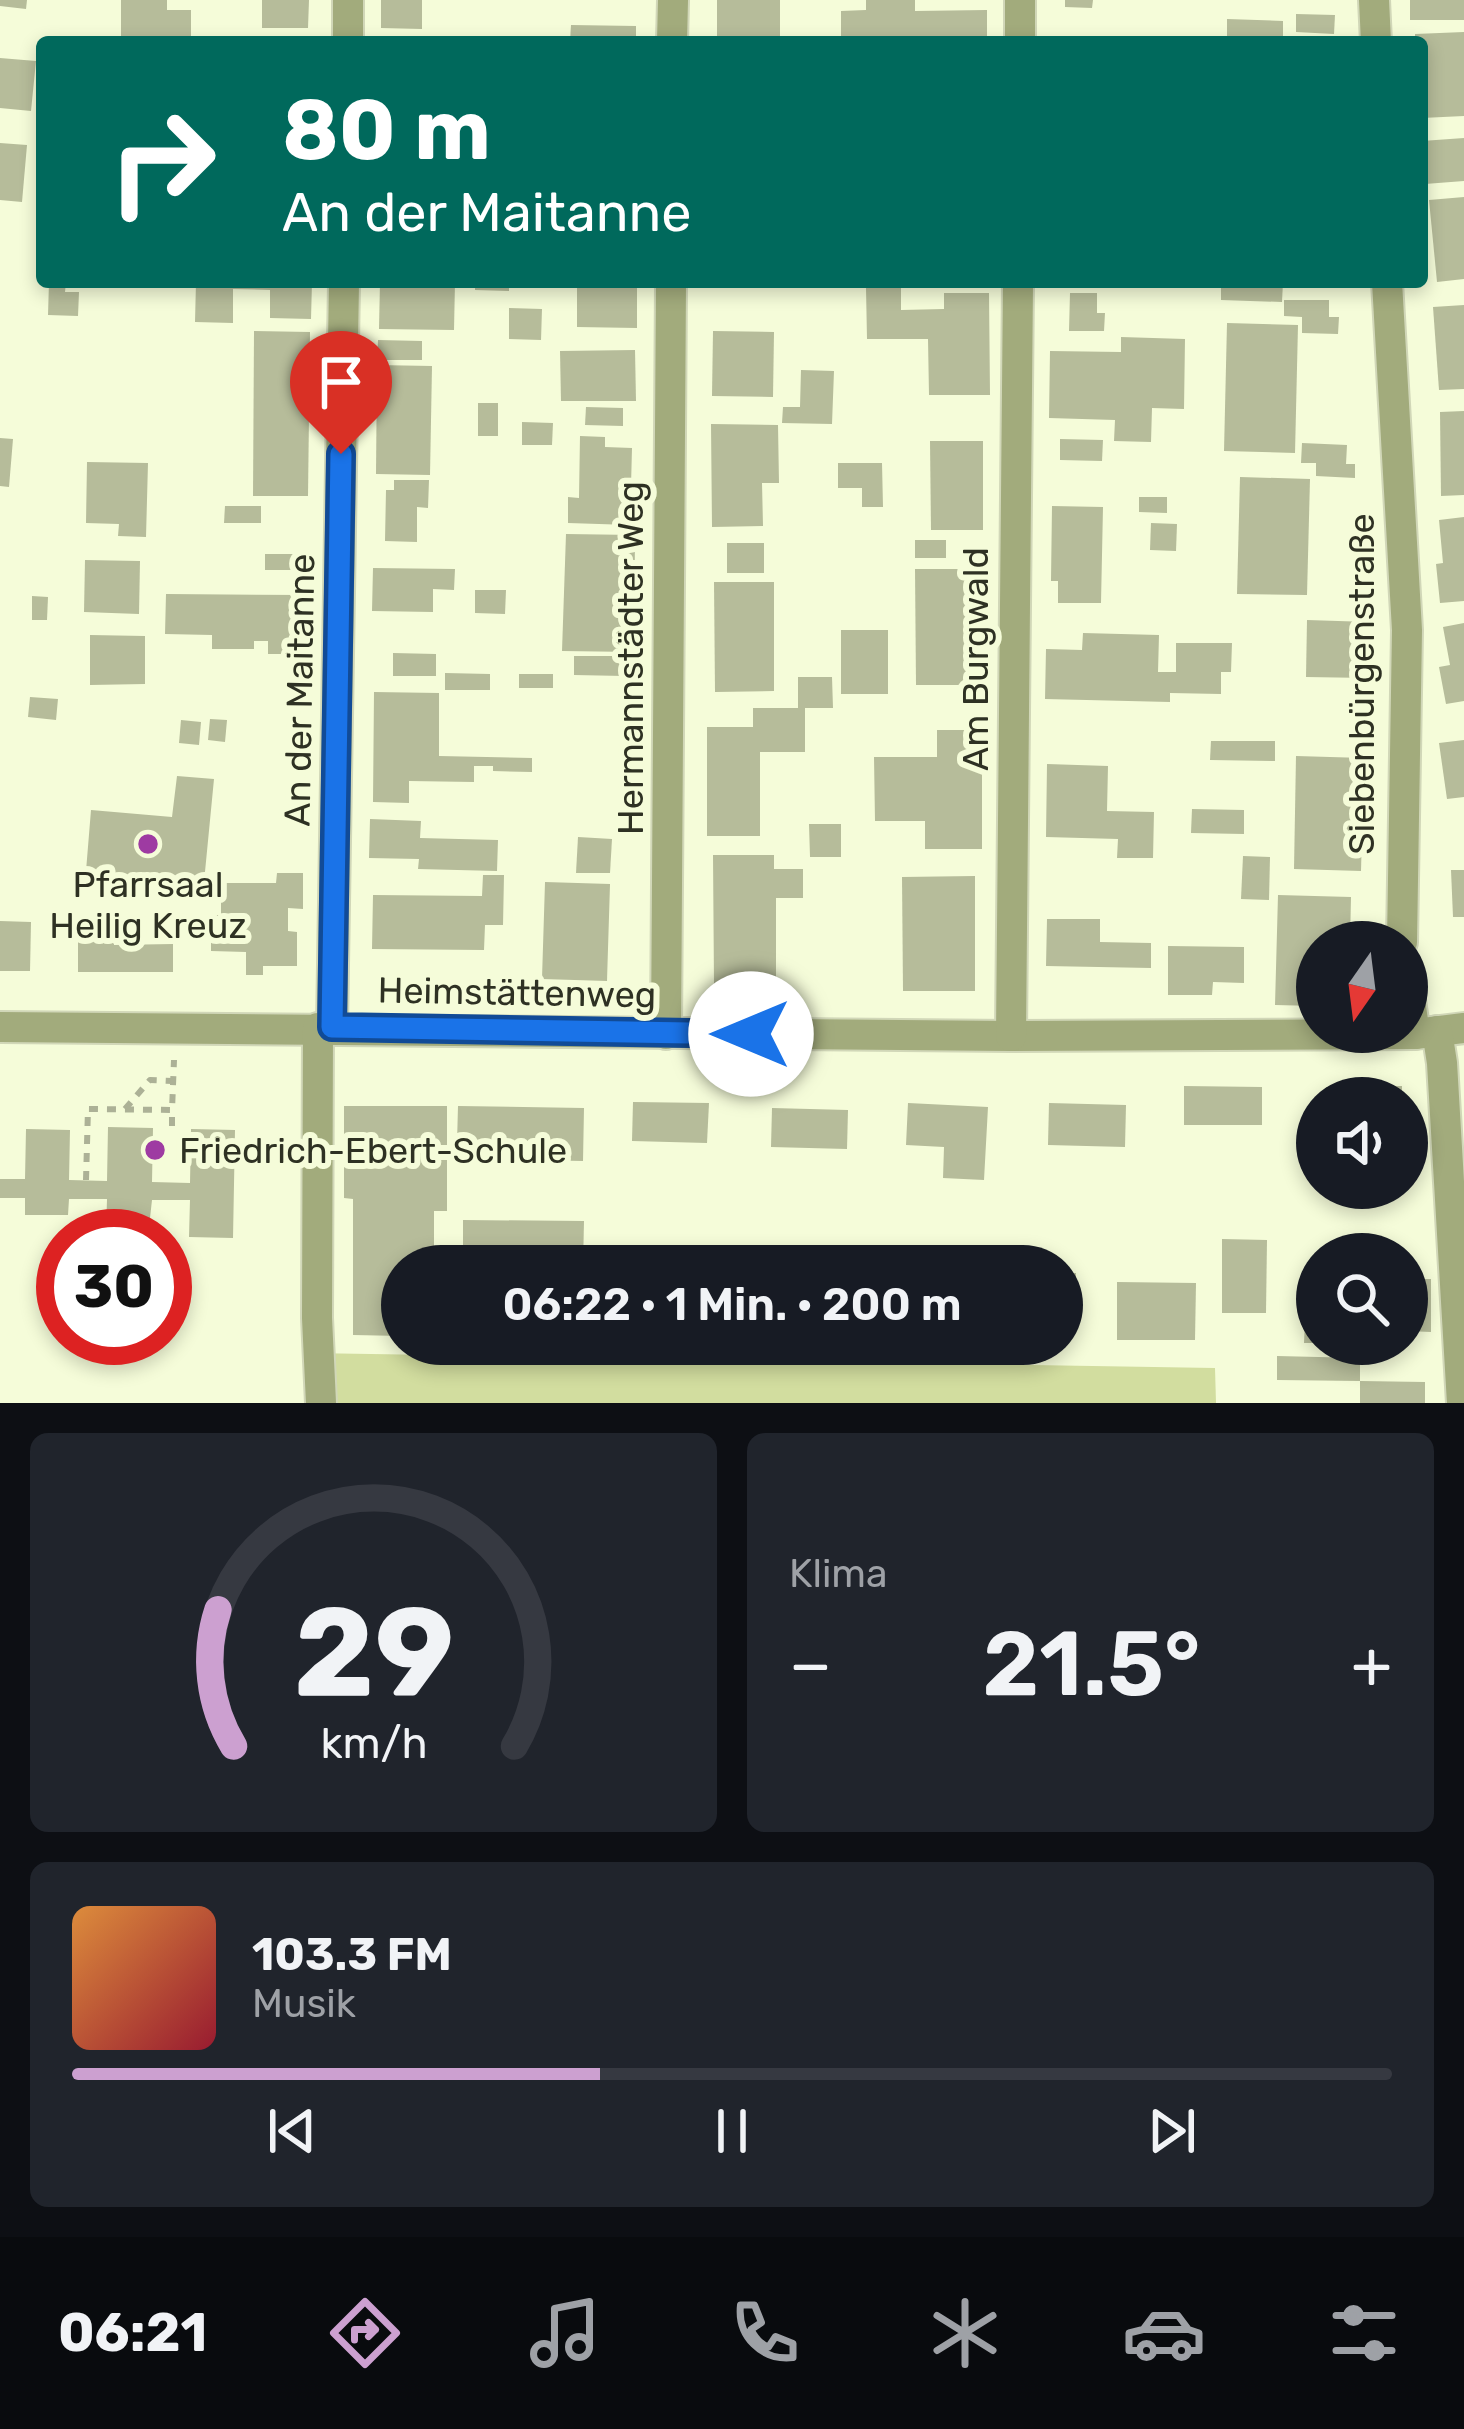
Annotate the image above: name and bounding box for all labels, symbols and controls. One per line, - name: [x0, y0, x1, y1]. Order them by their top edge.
- text: 80 m: [282, 80, 491, 180]
- icon: right: [84, 84, 240, 240]
- text: An der Maitanne: [282, 181, 691, 245]
- pin: [290, 331, 392, 454]
- icon: arrive: [308, 349, 374, 415]
- street label: Hermannstädter Weg: [609, 481, 652, 835]
- street label: Siebenbürgenstraße: [1340, 513, 1383, 855]
- street label: Am Burgwald: [954, 547, 997, 771]
- street label: An der Maitanne: [276, 553, 323, 827]
- marker: Pfarrsaal Heilig Kreuz: [135, 831, 161, 857]
- place label: Pfarrsaal Heilig Kreuz: [49, 863, 247, 947]
- north arrow: [1296, 921, 1428, 1053]
- map controls: [1296, 921, 1428, 1365]
- street label: Heimstättenweg: [377, 969, 657, 1016]
- position arrow: [688, 971, 814, 1097]
- button: sound: [1296, 1077, 1428, 1209]
- place label: Friedrich-Ebert-Schule: [179, 1129, 567, 1172]
- marker: Friedrich-Ebert-Schule: [142, 1137, 168, 1163]
- speed limit sign: 30: [36, 1209, 192, 1365]
- button: search: [1296, 1233, 1428, 1365]
- text: 06:22 · 1 Min. · 200 m: [502, 1278, 962, 1331]
- text: Klima: [789, 1551, 888, 1597]
- text: 29: [293, 1578, 454, 1726]
- text: 21.5°: [982, 1611, 1201, 1718]
- text: −: [789, 1625, 832, 1704]
- text: +: [1351, 1625, 1392, 1704]
- text: km/h: [320, 1717, 427, 1768]
- text: 103.3 FM: [252, 1928, 452, 1981]
- text: Musik: [252, 1981, 356, 2027]
- icon: previous: [259, 2098, 325, 2164]
- icon: pause: [699, 2098, 765, 2164]
- icon: next: [1139, 2098, 1205, 2164]
- icon: directions: [323, 2291, 407, 2375]
- icon: music: [523, 2291, 607, 2375]
- icon: phone: [723, 2291, 807, 2375]
- icon: climate: [923, 2291, 1007, 2375]
- icon: car: [1122, 2291, 1206, 2375]
- icon: filters: [1322, 2291, 1406, 2375]
- text: 06:21: [58, 2301, 207, 2365]

